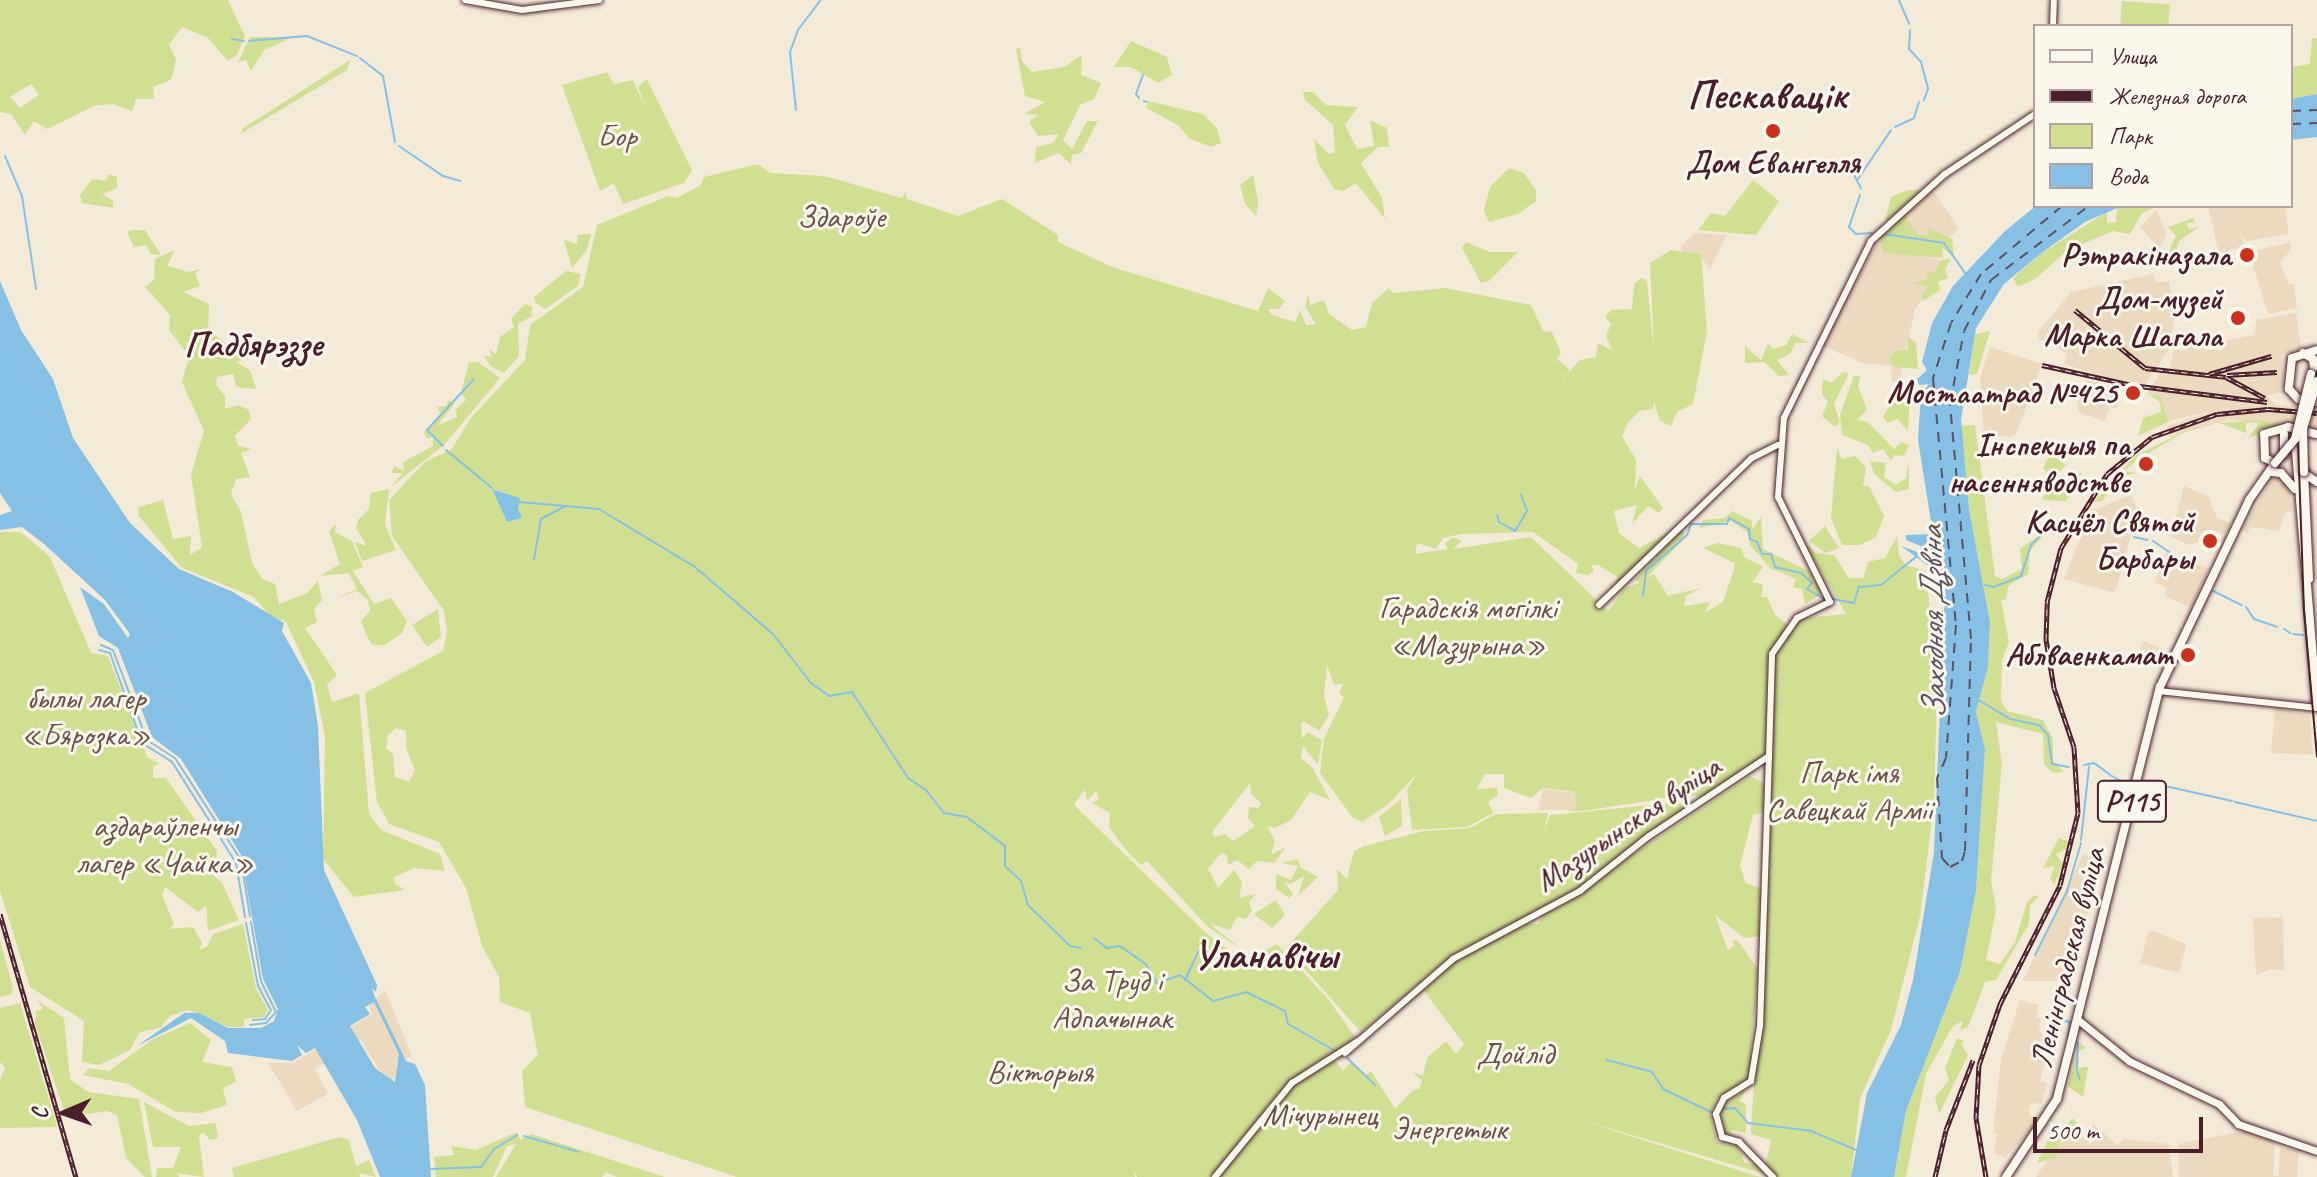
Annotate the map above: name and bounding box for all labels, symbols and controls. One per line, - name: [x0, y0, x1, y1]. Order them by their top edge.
- legend: [2033, 24, 2293, 208]
- text: Улица: [2109, 41, 2157, 71]
- district label: Пескавацік: [1688, 71, 1846, 119]
- text: Железная дорога: [2109, 81, 2246, 111]
- park label: Бор: [597, 117, 637, 155]
- text: Парк: [2109, 121, 2152, 151]
- marker: Дом Евангелля: [1764, 122, 1782, 140]
- place label: Дом Евангелля: [1686, 144, 1860, 182]
- text: Вода: [2109, 161, 2148, 191]
- park label: Здароўе: [797, 198, 885, 236]
- place label: Рэтракіназала: [2061, 236, 2231, 274]
- marker: Рэтракіназала: [2238, 246, 2256, 264]
- place label: Дом-музей Марка Шагала: [2047, 281, 2222, 356]
- marker: Дом-музей Марка Шагала: [2229, 309, 2247, 327]
- district label: Падбярэззе: [184, 323, 322, 367]
- place label: Мостаатрад №425: [1887, 374, 2117, 412]
- marker: Мостаатрад №425: [2124, 384, 2142, 402]
- place label: Інспекцыя па насенняводстве: [1948, 427, 2130, 502]
- marker: Інспекцыя па насенняводстве: [2137, 455, 2155, 473]
- place label: Касцёл Святой Барбары: [2023, 504, 2194, 579]
- water label: Заходняя Дзвіна: [1910, 526, 1954, 720]
- marker: Касцёл Святой Барбары: [2201, 532, 2219, 550]
- park label: Гарадскія могілкі «Мазурына»: [1379, 590, 1557, 665]
- place label: Аблваенкамат: [2005, 636, 2172, 674]
- marker: Аблваенкамат: [2179, 646, 2197, 664]
- park label: былы лагер «Бярозка»: [21, 680, 151, 755]
- street label: Мазурынская вуліца: [1528, 748, 1728, 900]
- park label: Парк імя Савецкай Арміі: [1766, 755, 1932, 830]
- road number: Р115: [2096, 775, 2168, 827]
- park label: аздараўленчы лагер «Чайка»: [76, 808, 254, 883]
- street label: Ленінградская вуліца: [2022, 844, 2114, 1072]
- district label: Уланавічы: [1192, 931, 1338, 979]
- park label: За Труд і Адпачынак: [1052, 963, 1172, 1038]
- park label: Дойлід: [1476, 1035, 1554, 1073]
- park label: Вікторыя: [987, 1053, 1093, 1091]
- north arrow: [24, 1073, 104, 1153]
- park label: Мічурынец: [1263, 1096, 1377, 1134]
- scale bar: [2037, 1101, 2207, 1151]
- text: С: [26, 1108, 54, 1120]
- park label: Энергетык: [1392, 1110, 1506, 1148]
- text: 500 m: [2047, 1116, 2099, 1146]

